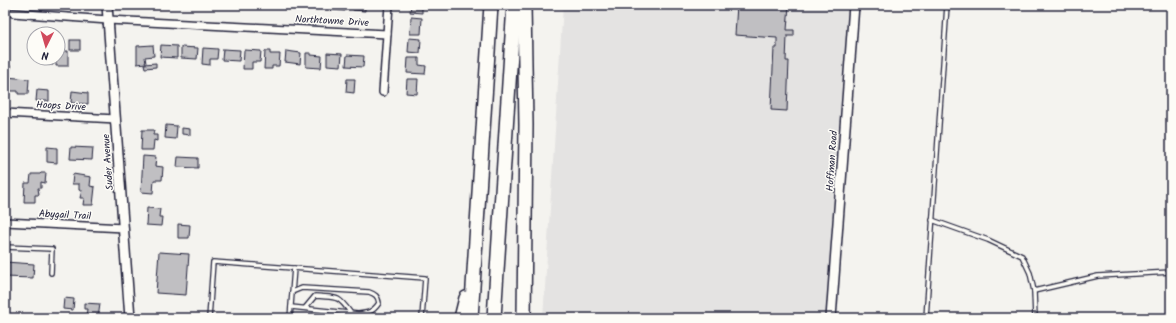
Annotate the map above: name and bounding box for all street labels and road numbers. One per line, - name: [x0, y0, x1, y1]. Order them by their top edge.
- street label: Northtowne Drive: [295, 11, 370, 31]
- street label: Hoops Drive: [36, 97, 87, 115]
- street label: Hoffman Road: [822, 129, 842, 192]
- street label: Suder Avenue: [98, 133, 118, 191]
- street label: Abygail Trail: [38, 206, 92, 224]

